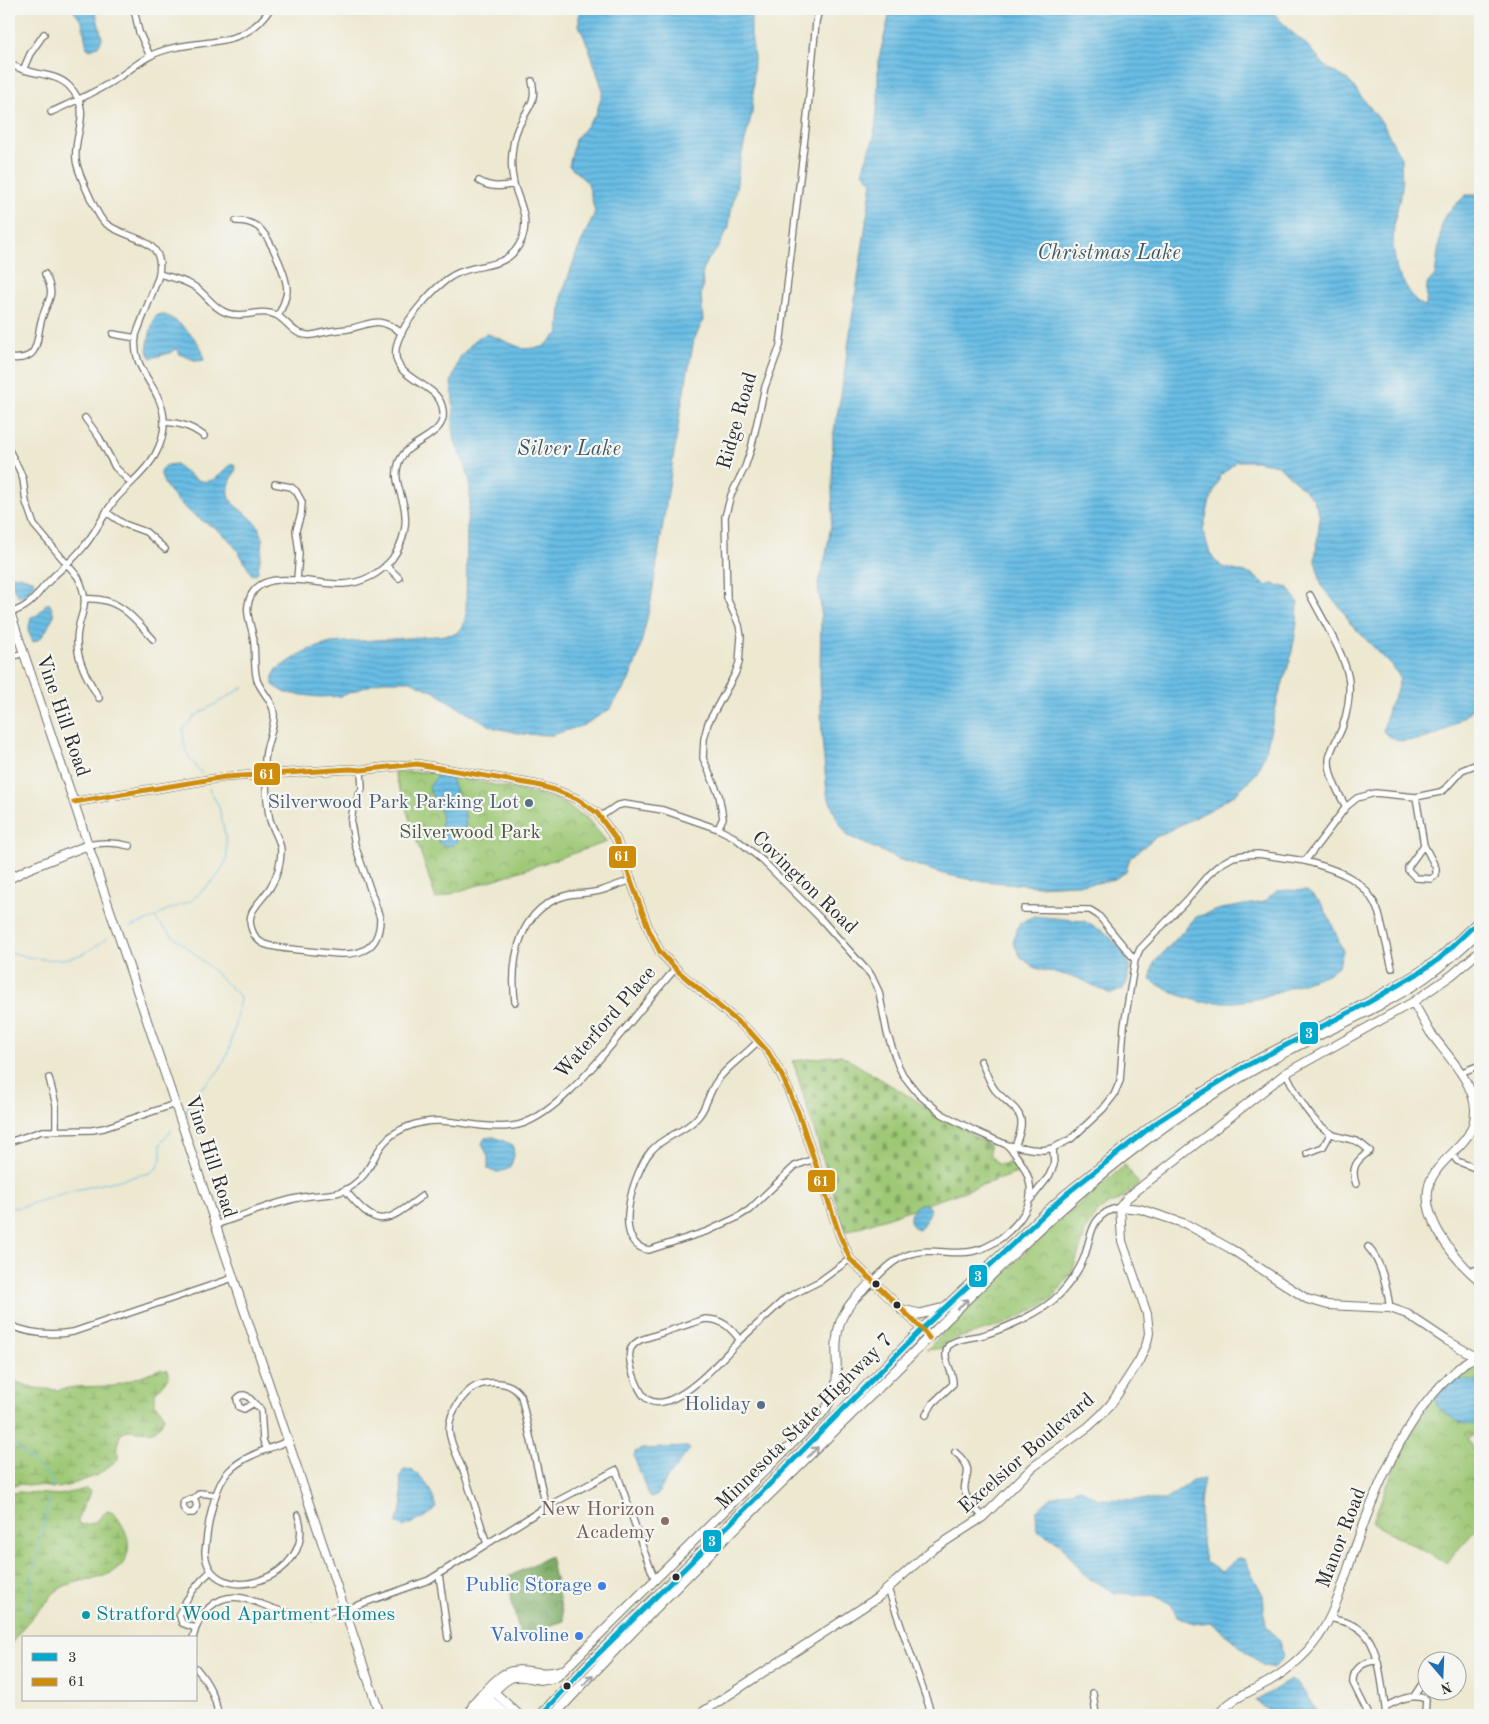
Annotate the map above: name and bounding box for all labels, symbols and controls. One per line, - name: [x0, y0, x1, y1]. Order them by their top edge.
- water label: Christmas Lake: [1037, 243, 1181, 264]
- street label: Ridge Road: [715, 370, 761, 472]
- water label: Silver Lake: [517, 439, 621, 460]
- street label: Vine Hill Road: [32, 652, 92, 780]
- line badge: 61: [253, 762, 281, 786]
- text: 61: [259, 768, 275, 782]
- place label: Silverwood Park Parking Lot: [267, 793, 519, 813]
- marker: Silverwood Park Parking Lot: [523, 797, 535, 809]
- park label: Silverwood Park: [399, 823, 541, 843]
- street label: Covington Road: [747, 828, 861, 938]
- line badge: 61: [608, 845, 637, 869]
- text: 61: [614, 850, 630, 864]
- street label: Waterford Place: [552, 963, 660, 1083]
- line badge: 3: [1299, 1021, 1319, 1045]
- text: 3: [1305, 1027, 1313, 1041]
- street label: Vine Hill Road: [181, 1093, 239, 1221]
- line badge: 61: [807, 1169, 836, 1193]
- text: 61: [813, 1175, 829, 1189]
- line badge: 3: [968, 1264, 988, 1288]
- text: 3: [974, 1270, 982, 1284]
- unlabelled marker: [871, 1279, 881, 1289]
- one-way arrow: [957, 1298, 970, 1310]
- unlabelled marker: [892, 1300, 902, 1310]
- street label: Minnesota State Highway 7: [713, 1330, 897, 1514]
- street label: Excelsior Boulevard: [955, 1390, 1099, 1518]
- place label: Holiday: [684, 1395, 751, 1415]
- marker: Holiday: [755, 1399, 767, 1411]
- one-way arrow: [806, 1446, 819, 1458]
- street label: Manor Road: [1314, 1485, 1370, 1591]
- place label: New Horizon Academy: [540, 1500, 655, 1543]
- marker: New Horizon Academy: [659, 1515, 671, 1527]
- line badge: 3: [702, 1529, 722, 1553]
- text: 3: [708, 1535, 716, 1549]
- unlabelled marker: [671, 1572, 681, 1582]
- place label: Public Storage: [465, 1576, 592, 1596]
- marker: Public Storage: [596, 1580, 608, 1592]
- place label: Stratford Wood Apartment Homes: [96, 1605, 395, 1625]
- marker: Stratford Wood Apartment Homes: [80, 1609, 92, 1621]
- place label: Valvoline: [490, 1626, 569, 1646]
- marker: Valvoline: [573, 1630, 585, 1642]
- legend: [22, 1636, 198, 1702]
- text: 3: [68, 1651, 77, 1666]
- north arrow: [1416, 1652, 1466, 1702]
- one-way arrow: [582, 1673, 594, 1686]
- text: 61: [68, 1675, 85, 1690]
- text: N: [1438, 1679, 1453, 1696]
- unlabelled marker: [562, 1681, 572, 1691]

